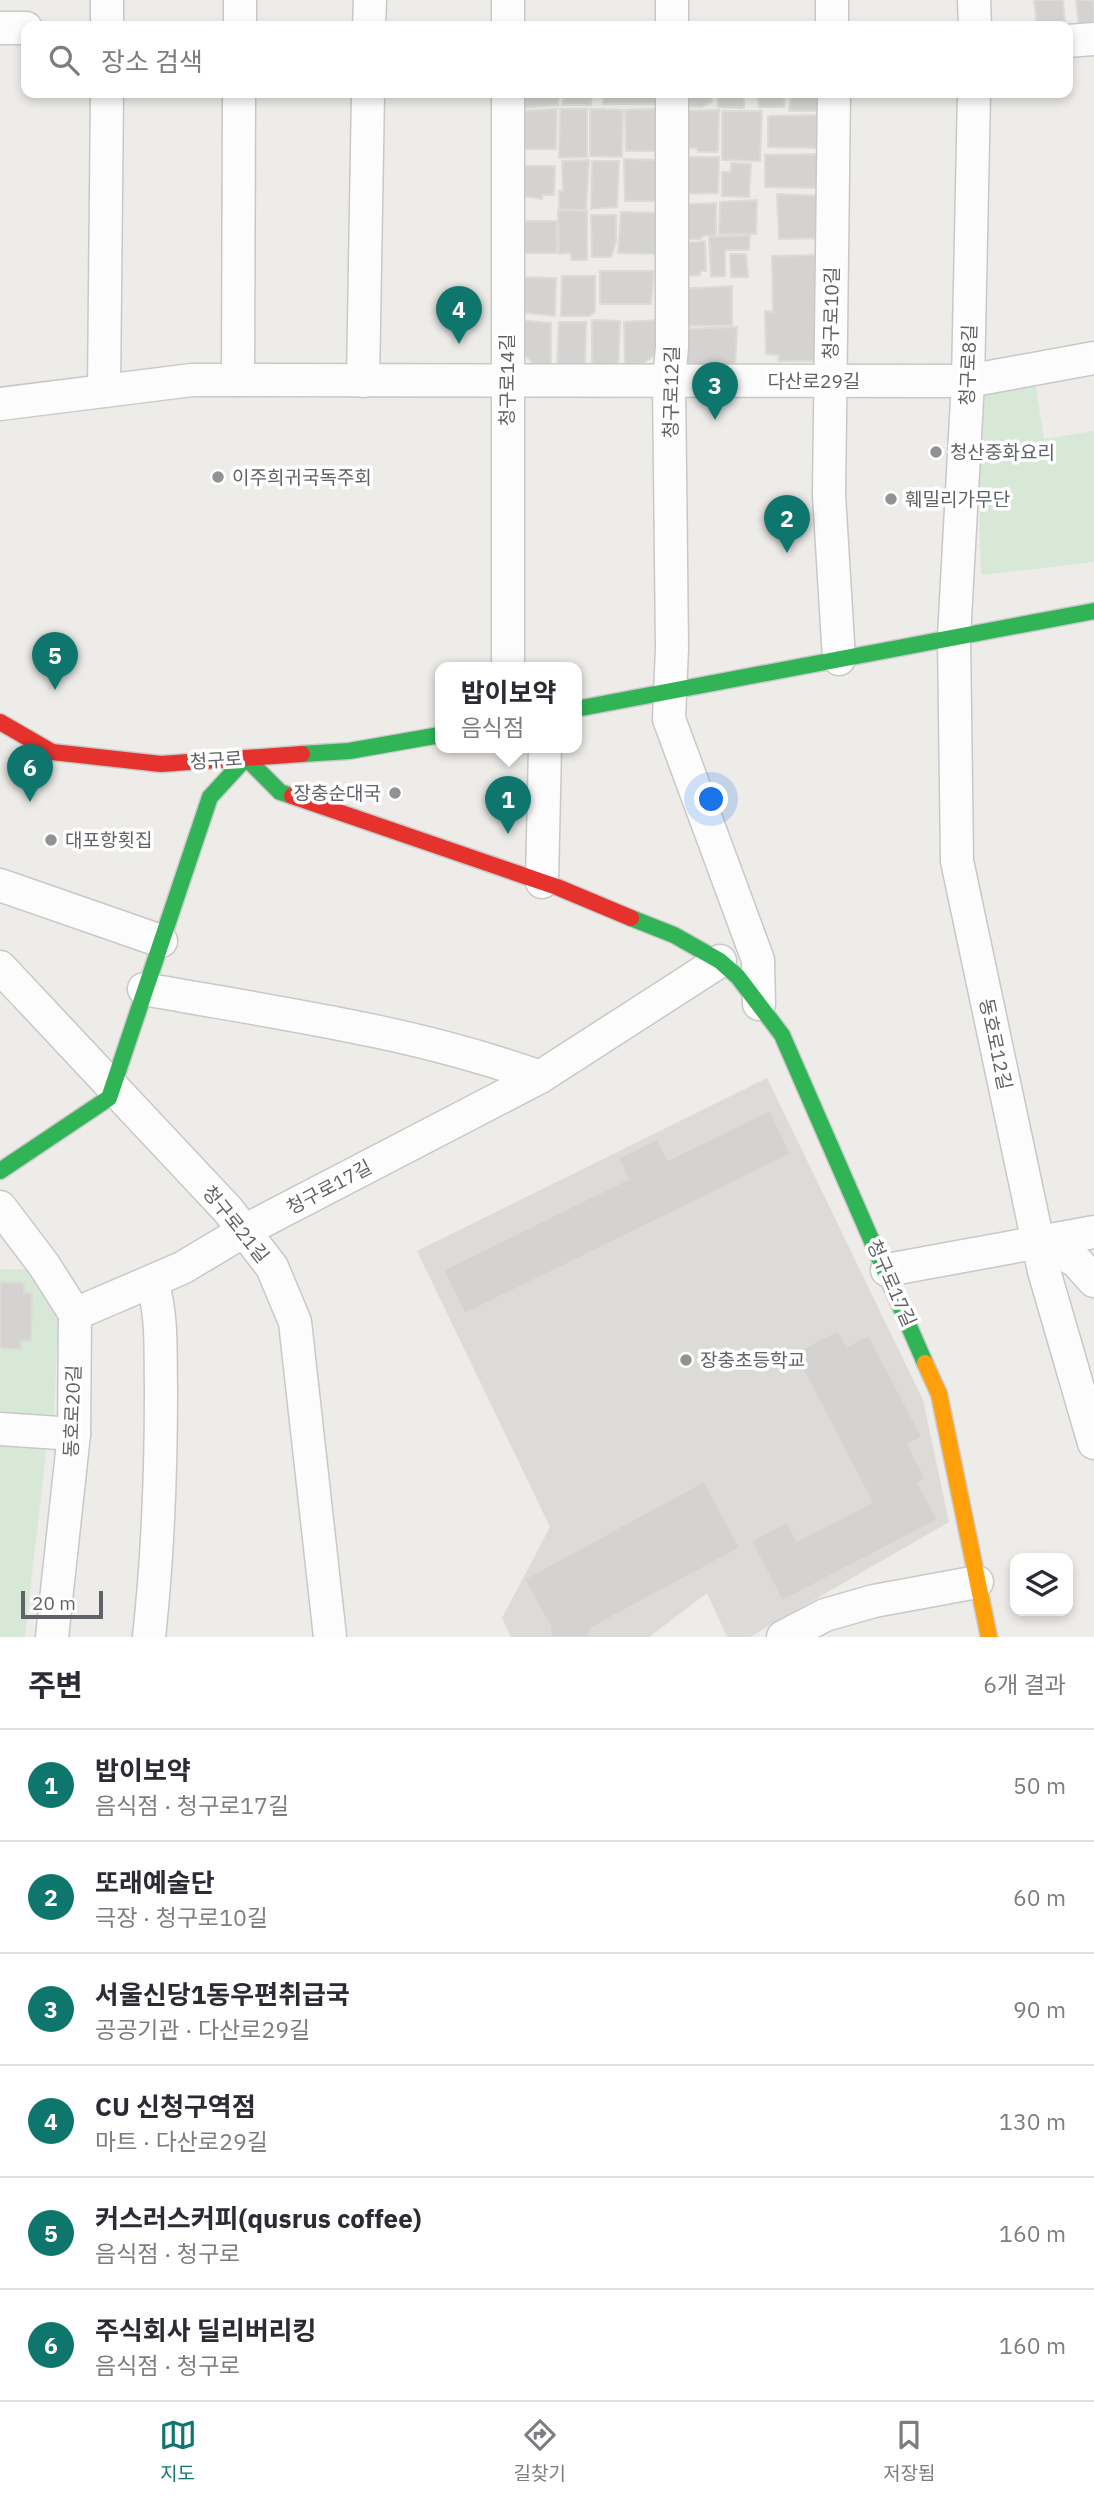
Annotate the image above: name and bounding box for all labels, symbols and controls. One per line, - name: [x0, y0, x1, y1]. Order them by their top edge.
- search box: [21, 21, 1073, 98]
- icon: search: [45, 41, 83, 79]
- text: 장소 검색: [101, 44, 203, 78]
- street label: 청구로10길: [818, 266, 844, 360]
- pin: 4: [436, 286, 482, 344]
- street label: 청구로8길: [955, 324, 981, 406]
- street label: 청구로14길: [495, 334, 519, 426]
- street label: 청구로12길: [658, 345, 684, 439]
- pin: 3: [692, 362, 738, 420]
- street label: 다산로29길: [768, 369, 860, 393]
- place label: 청산중화요리: [950, 440, 1055, 464]
- marker: 청산중화요리: [928, 444, 944, 460]
- place label: 이주희귀국독주회: [232, 465, 372, 489]
- marker: 이주희귀국독주회: [210, 469, 226, 485]
- place label: 훼밀리가무단: [905, 487, 1010, 511]
- marker: 훼밀리가무단: [883, 491, 899, 507]
- pin: 2: [764, 495, 810, 553]
- pin: 5: [32, 632, 78, 690]
- popup: [435, 662, 582, 753]
- text: 밥이보약: [461, 675, 556, 709]
- text: 음식점: [461, 712, 524, 742]
- pin: 6: [7, 744, 53, 802]
- street label: 청구로: [189, 746, 243, 774]
- pin: 1: [485, 776, 531, 834]
- place label: 장충순대국: [294, 781, 381, 805]
- your location: [694, 782, 728, 816]
- marker: 장충순대국: [387, 785, 403, 801]
- place label: 대포항횟집: [65, 828, 152, 852]
- marker: 대포항횟집: [43, 832, 59, 848]
- street label: 동호로12길: [975, 996, 1017, 1092]
- street label: 청구로17길: [282, 1155, 376, 1219]
- street label: 청구로21길: [197, 1180, 275, 1268]
- street label: 청구로17길: [862, 1236, 922, 1330]
- place label: 장충초등학교: [700, 1348, 805, 1372]
- marker: 장충초등학교: [678, 1352, 694, 1368]
- street label: 동호로20길: [58, 1364, 86, 1458]
- map controls: [1010, 1553, 1073, 1616]
- button: layers: [1010, 1553, 1073, 1616]
- scale bar: [21, 1588, 103, 1620]
- text: 20 m: [32, 1591, 76, 1615]
- text: 주변: [28, 1665, 83, 1704]
- text: 6개 결과: [983, 1669, 1066, 1699]
- text: 밥이보약: [95, 1753, 191, 1787]
- text: 1: [44, 1770, 58, 1800]
- text: 50 m: [1013, 1770, 1066, 1800]
- text: 음식점 · 청구로17길: [95, 1790, 289, 1820]
- text: 또래예술단: [95, 1865, 215, 1899]
- text: 2: [44, 1882, 58, 1912]
- text: 60 m: [1013, 1882, 1066, 1912]
- text: 극장 · 청구로10길: [95, 1902, 268, 1932]
- text: 서울신당1동우편취급국: [95, 1977, 350, 2011]
- text: 3: [44, 1994, 58, 2024]
- text: 90 m: [1013, 1994, 1066, 2024]
- text: 공공기관 · 다산로29길: [95, 2014, 310, 2044]
- text: CU 신청구역점: [95, 2089, 256, 2123]
- text: 4: [44, 2106, 58, 2136]
- text: 130 m: [999, 2106, 1066, 2136]
- text: 마트 · 다산로29길: [95, 2126, 268, 2156]
- text: 커스러스커피(qusrus coffee): [95, 2201, 422, 2235]
- text: 5: [44, 2218, 58, 2248]
- text: 160 m: [999, 2218, 1066, 2248]
- text: 음식점 · 청구로: [95, 2238, 240, 2268]
- text: 주식회사 딜리버리킹: [95, 2313, 316, 2347]
- text: 6: [44, 2330, 58, 2360]
- text: 160 m: [999, 2330, 1066, 2360]
- text: 음식점 · 청구로: [95, 2350, 240, 2380]
- tab: 지도: [159, 2416, 197, 2485]
- tab: 길찾기: [514, 2416, 566, 2485]
- tab: 저장됨: [883, 2416, 935, 2485]

